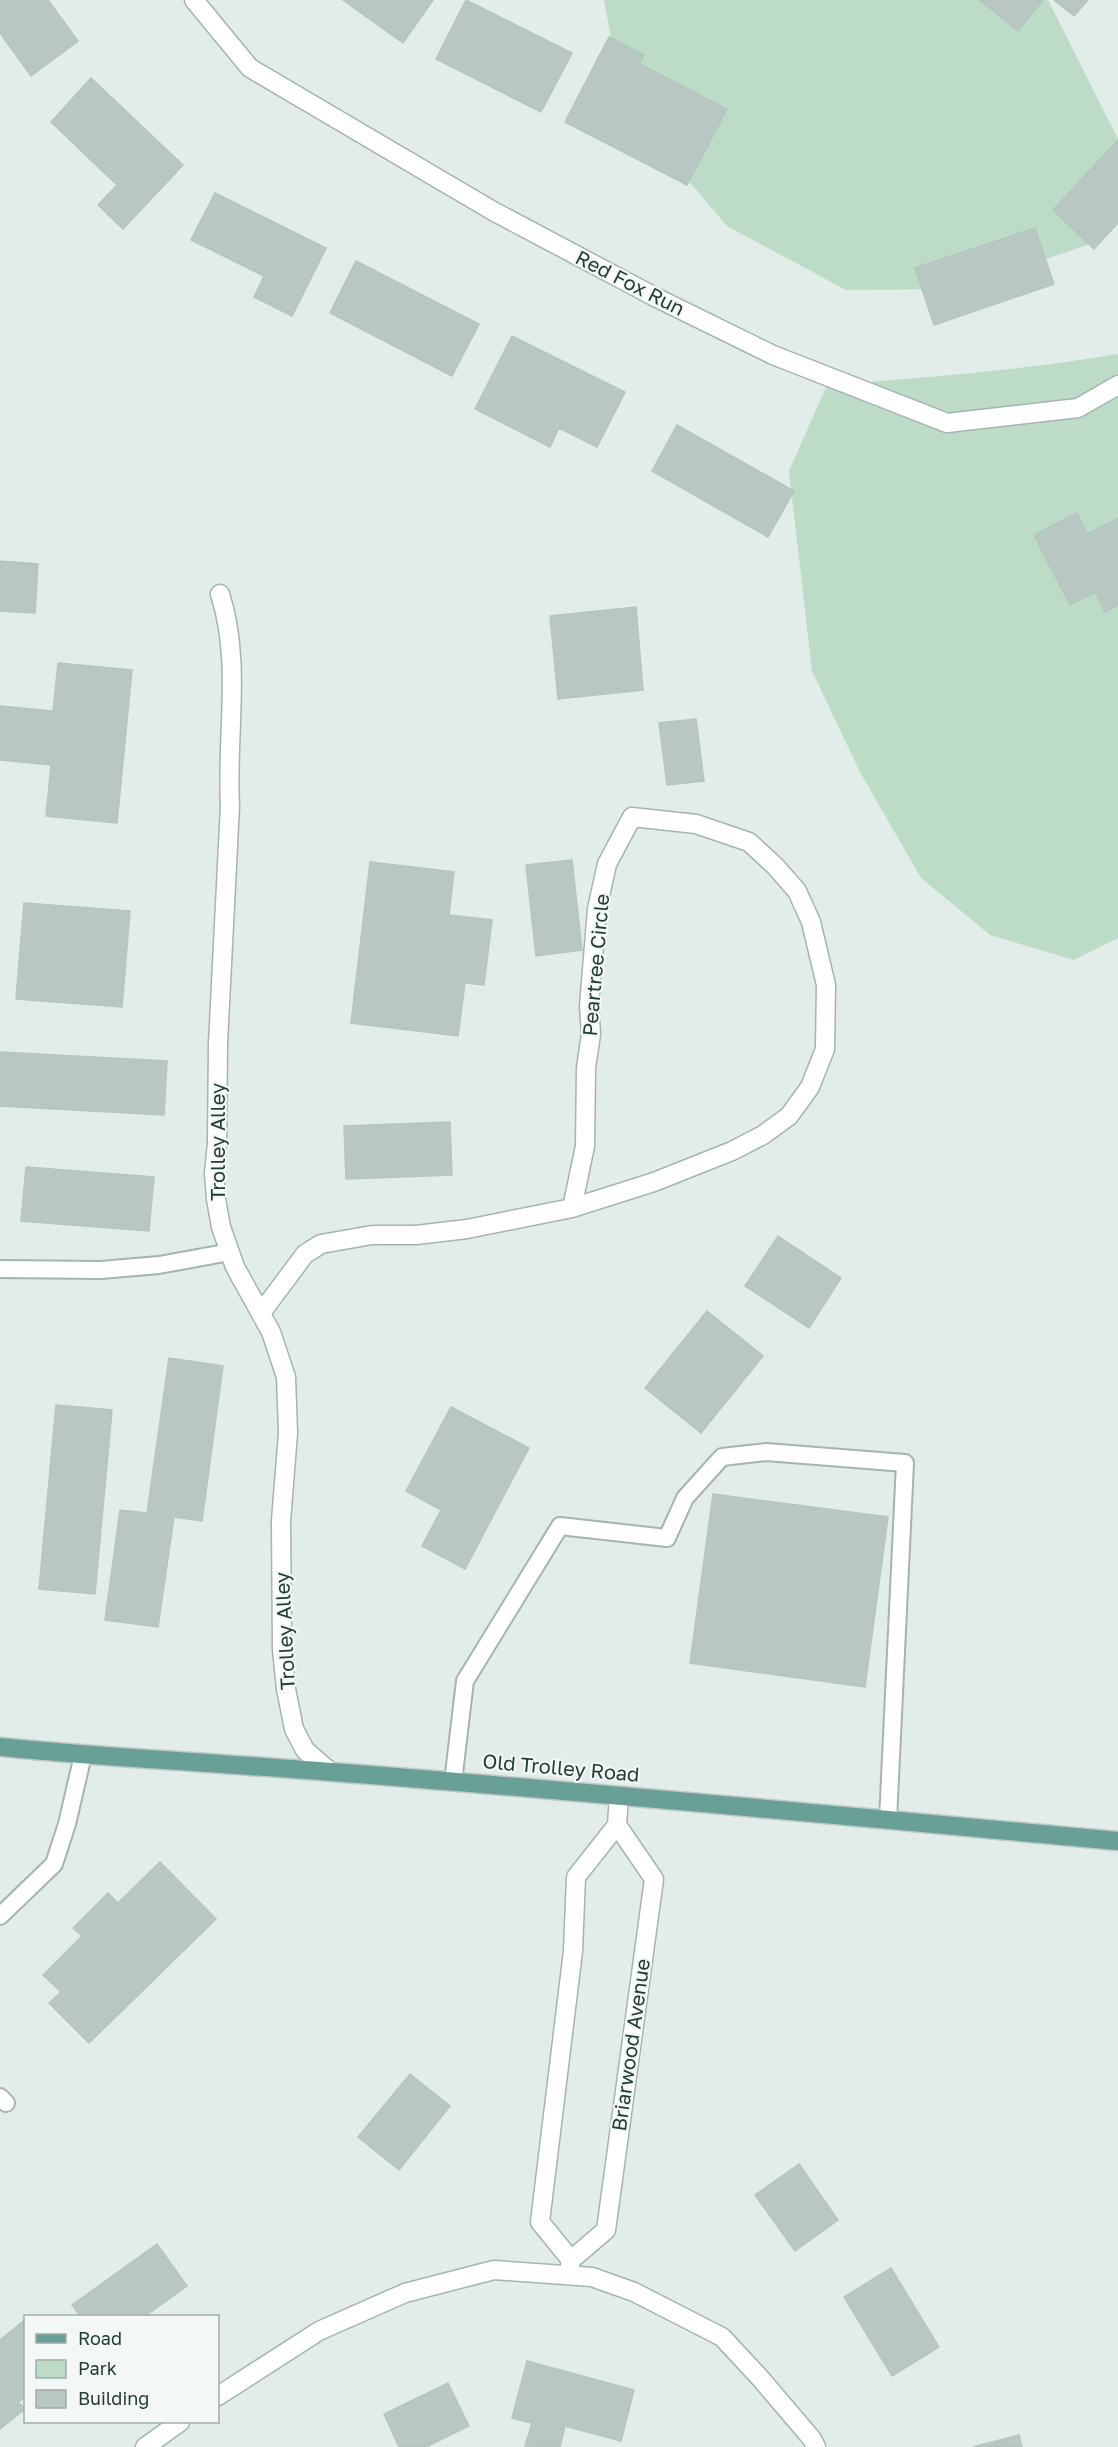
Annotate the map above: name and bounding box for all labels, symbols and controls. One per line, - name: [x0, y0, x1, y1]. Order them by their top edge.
- street label: Red Fox Run: [572, 244, 689, 320]
- street label: Peartree Circle: [577, 893, 613, 1037]
- street label: Trolley Alley: [205, 1083, 229, 1201]
- street label: Trolley Alley: [269, 1571, 299, 1691]
- street label: Old Trolley Road: [482, 1748, 641, 1786]
- street label: Briarwood Avenue: [606, 1957, 654, 2133]
- legend: [24, 2315, 219, 2423]
- text: Road: [78, 2327, 122, 2349]
- text: Park: [78, 2357, 117, 2379]
- text: Building: [78, 2387, 149, 2409]

